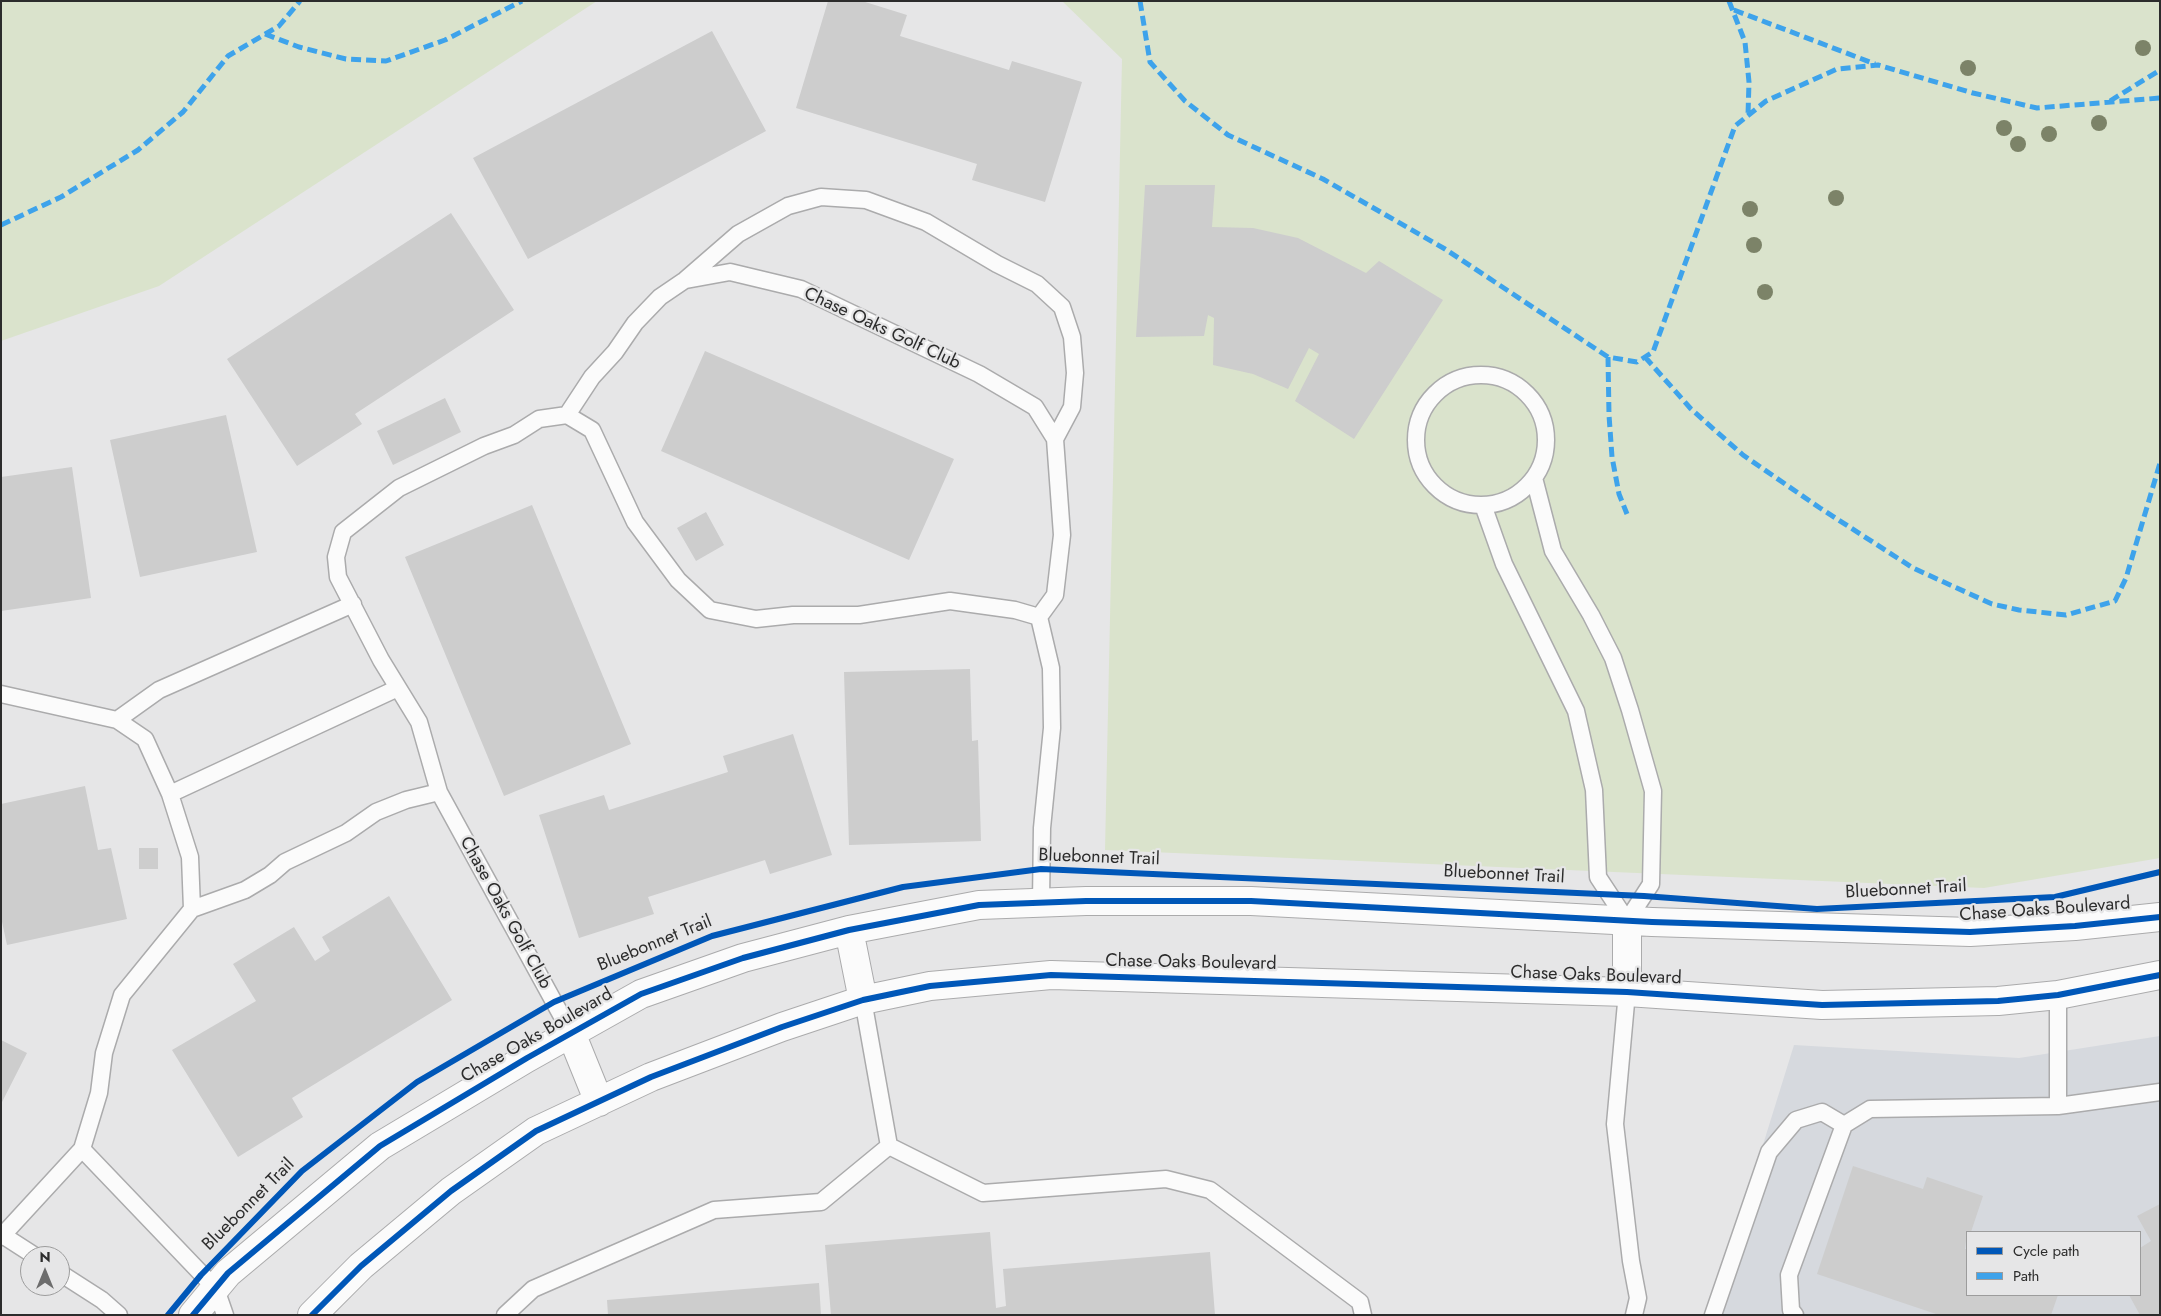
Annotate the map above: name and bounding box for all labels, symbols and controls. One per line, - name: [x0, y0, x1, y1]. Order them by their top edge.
- street label: Chase Oaks Golf Club: [800, 283, 964, 375]
- street label: Chase Oaks Golf Club: [454, 833, 556, 993]
- street label: Bluebonnet Trail: [1038, 845, 1160, 871]
- street label: Bluebonnet Trail: [1443, 861, 1565, 889]
- street label: Bluebonnet Trail: [1845, 876, 1967, 904]
- street label: Chase Oaks Boulevard: [1959, 893, 2131, 927]
- street label: Bluebonnet Trail: [595, 911, 715, 977]
- street label: Chase Oaks Boulevard: [1105, 951, 1277, 975]
- street label: Chase Oaks Boulevard: [1510, 962, 1682, 990]
- street label: Chase Oaks Boulevard: [457, 984, 617, 1088]
- street label: Bluebonnet Trail: [198, 1154, 300, 1256]
- legend: [1966, 1231, 2141, 1296]
- text: Cycle path: [2013, 1240, 2080, 1262]
- north arrow: [20, 1246, 70, 1296]
- text: N: [39, 1247, 51, 1267]
- text: Path: [2013, 1265, 2039, 1287]

